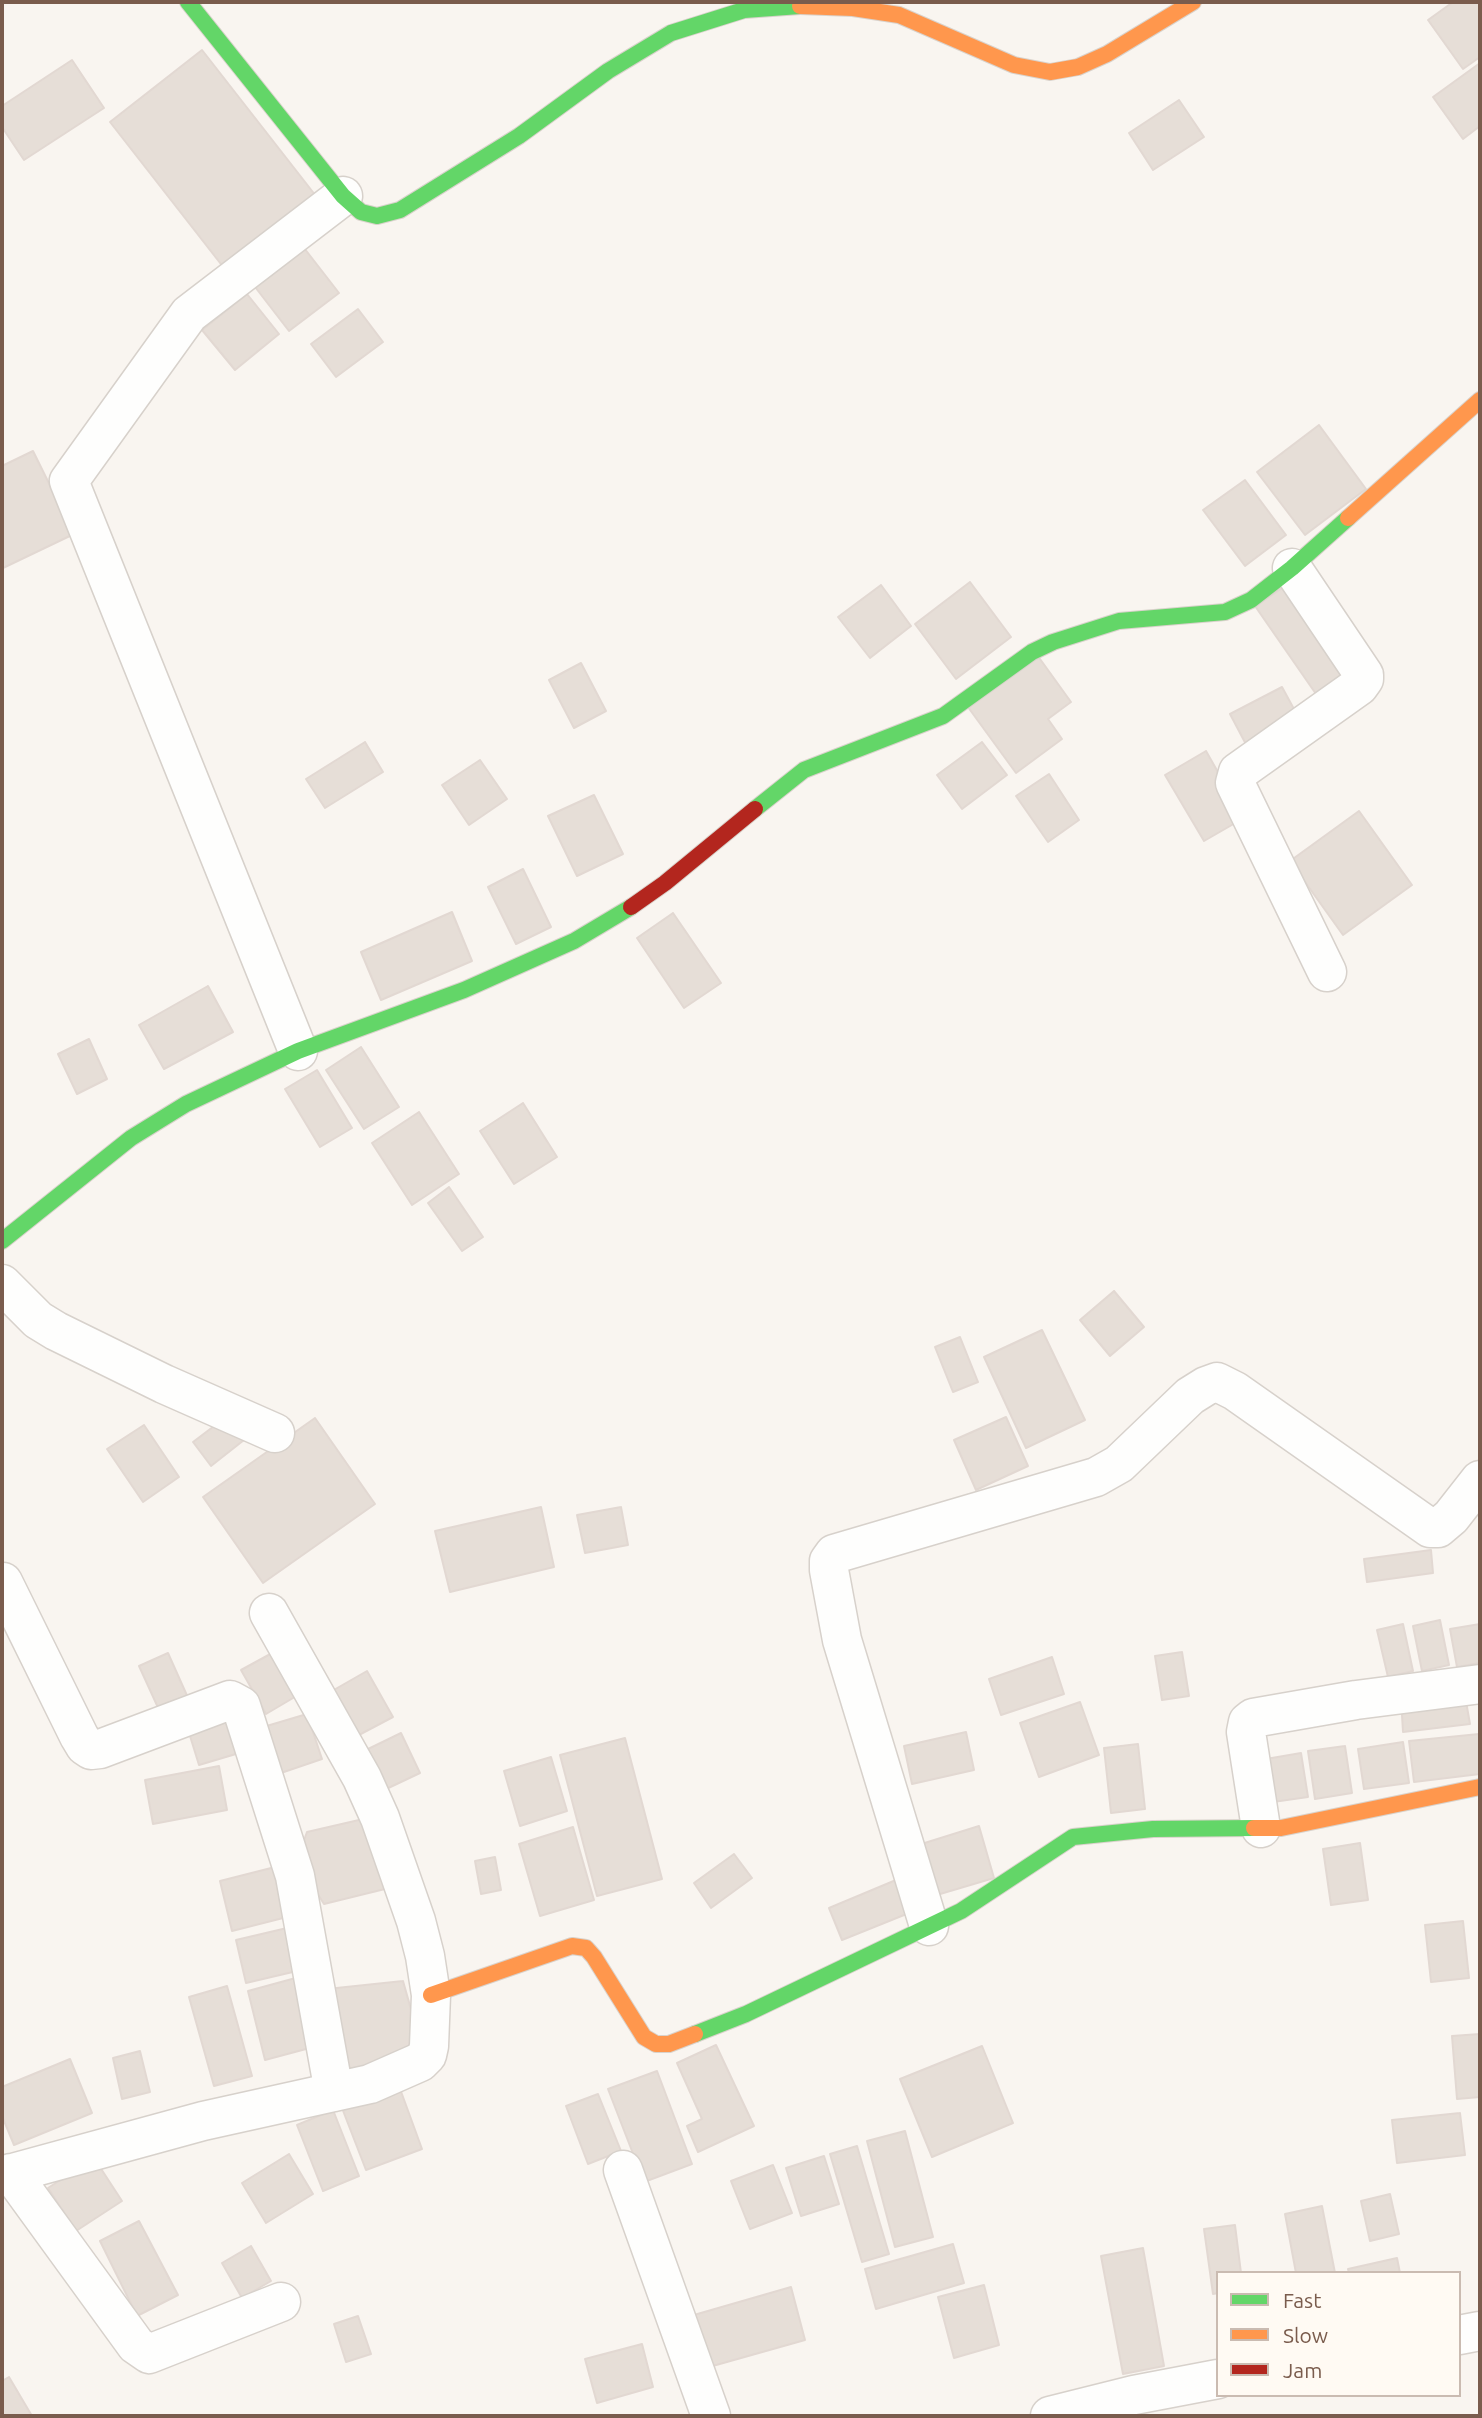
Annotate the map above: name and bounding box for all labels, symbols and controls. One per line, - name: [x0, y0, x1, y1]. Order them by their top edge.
- legend: [1216, 2271, 1461, 2397]
- text: Fast: [1283, 2288, 1321, 2312]
- text: Slow: [1283, 2323, 1328, 2347]
- text: Jam: [1283, 2358, 1322, 2382]

